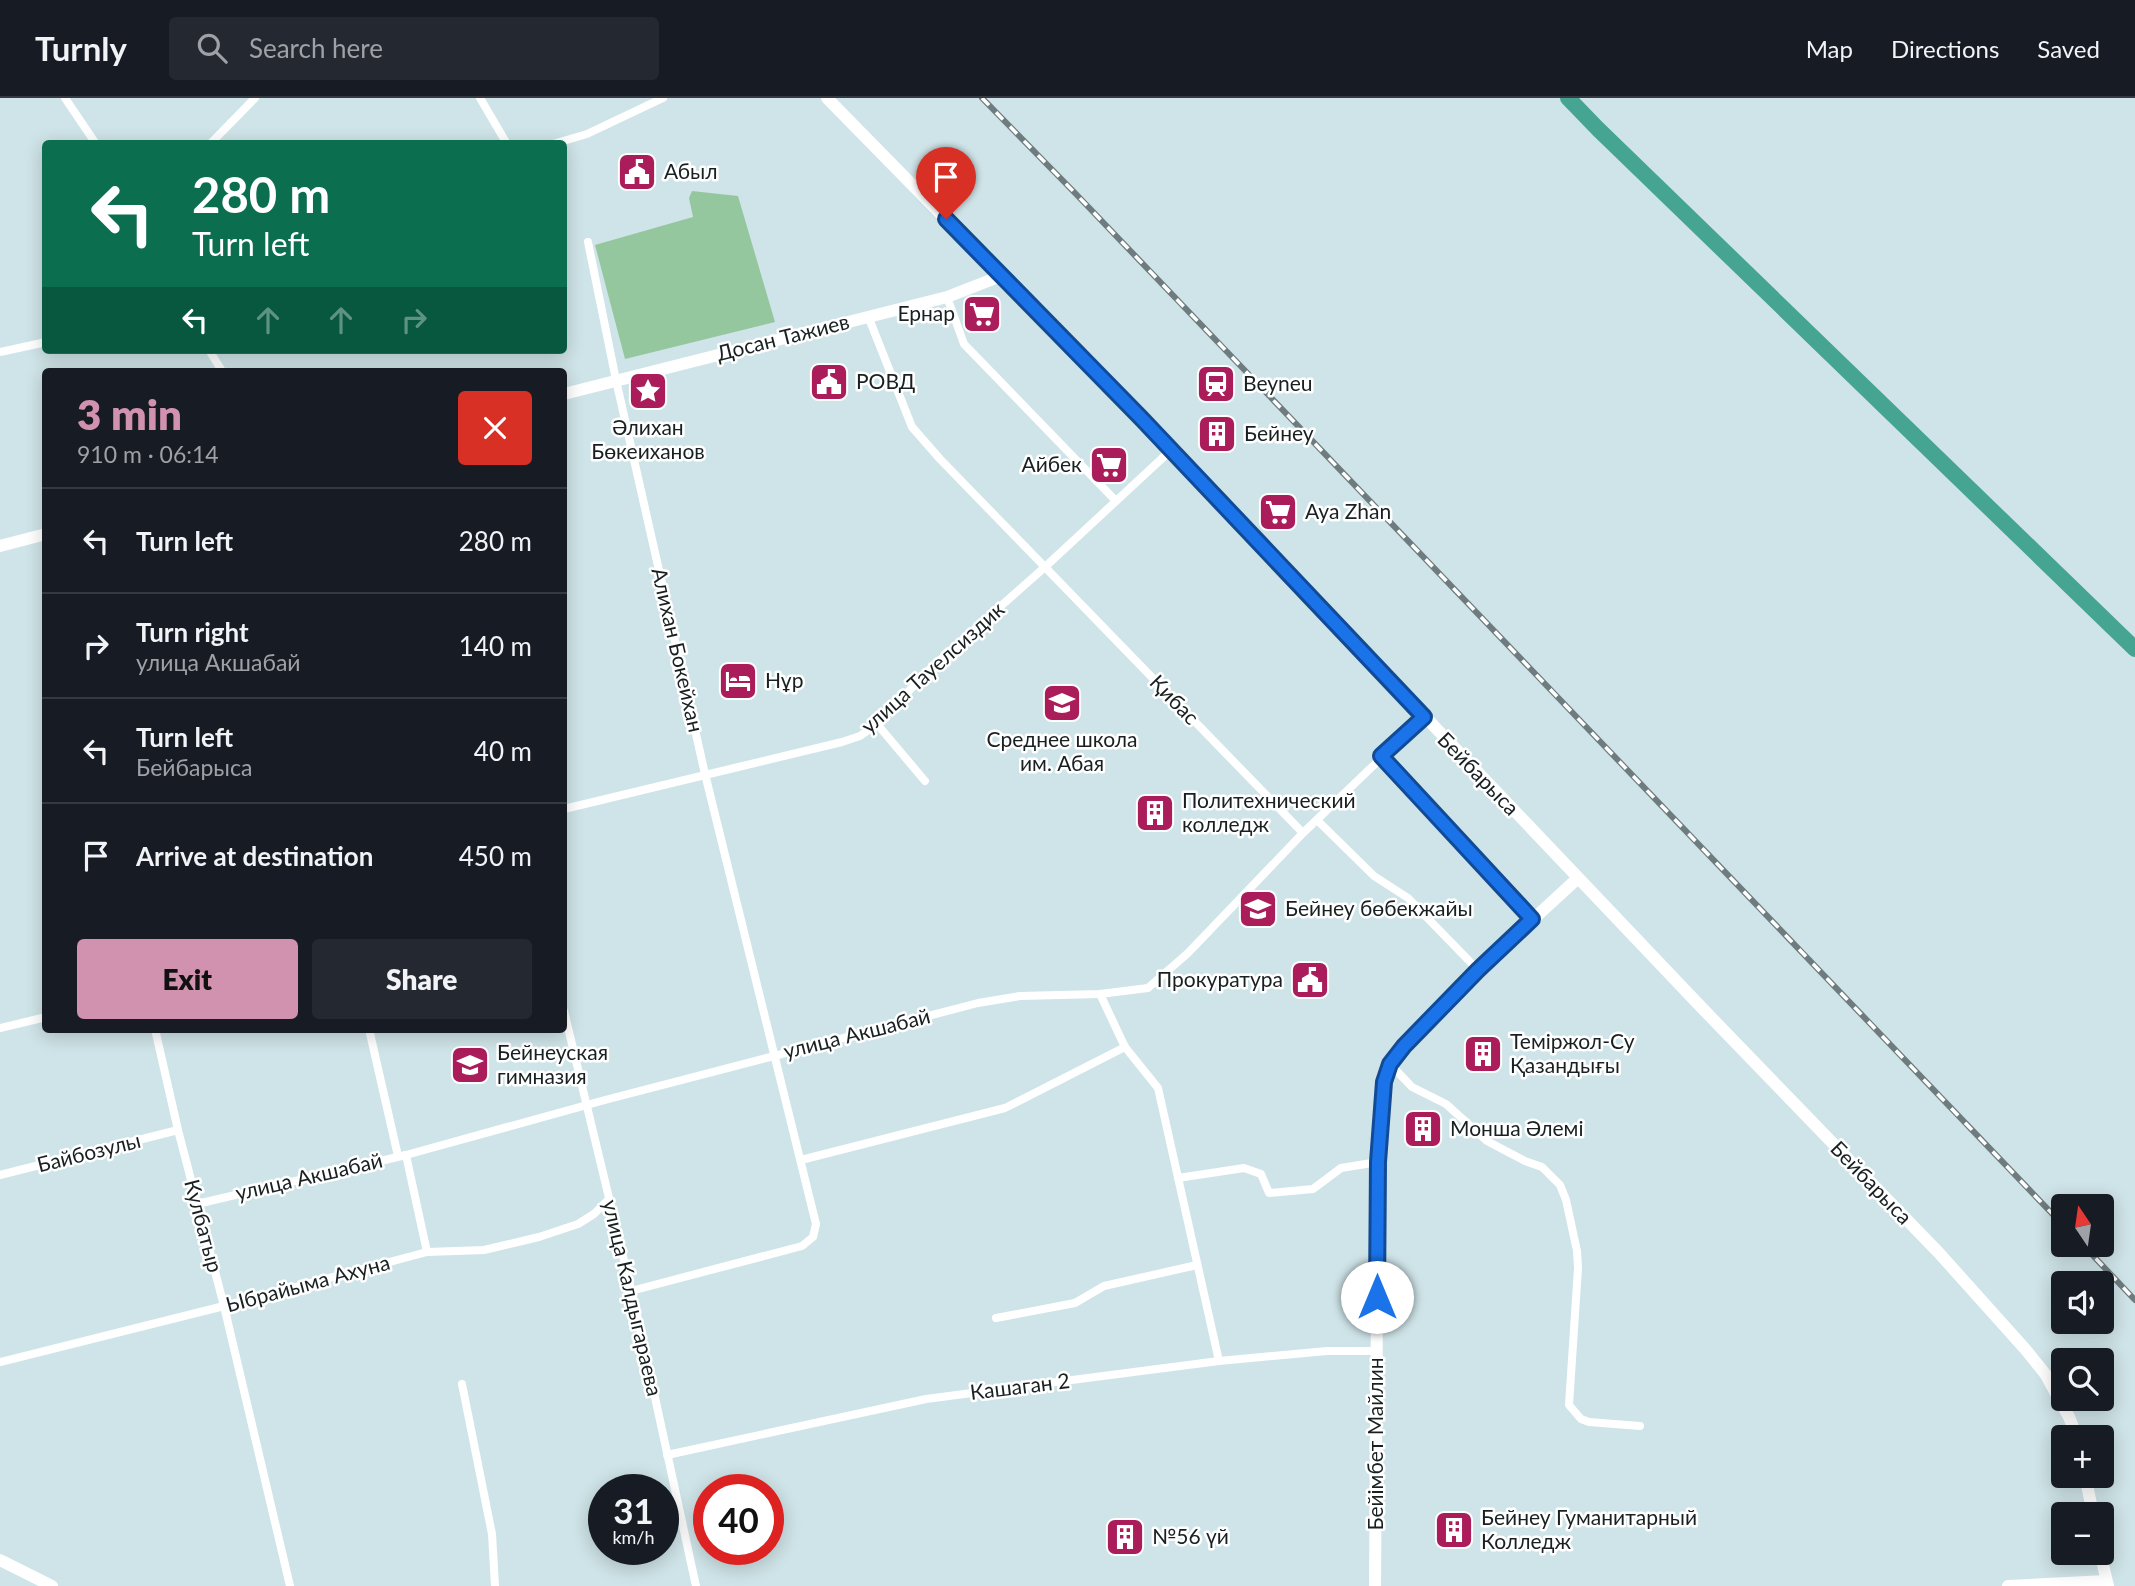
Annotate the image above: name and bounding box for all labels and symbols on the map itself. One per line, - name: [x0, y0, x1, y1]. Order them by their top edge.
- pin: [916, 147, 976, 219]
- public building icon: Абыл: [616, 151, 658, 193]
- place label: Абыл: [664, 158, 717, 183]
- supermarket icon: Ернар: [961, 293, 1003, 335]
- place label: Ернар: [897, 300, 955, 325]
- street label: Досан Тажиев: [714, 308, 852, 365]
- public building icon: РОВД: [808, 361, 850, 403]
- station icon: Beyneu: [1195, 363, 1237, 405]
- place label: РОВД: [856, 368, 915, 393]
- place icon: Әлихан Бөкеиханов: [627, 370, 669, 412]
- place label: Beyneu: [1243, 370, 1313, 395]
- building icon: Бейнеу: [1196, 413, 1238, 455]
- place label: Әлихан Бөкеиханов: [591, 414, 705, 463]
- place label: Бейнеу: [1244, 420, 1314, 445]
- supermarket icon: Айбек: [1088, 444, 1130, 486]
- place label: Айбек: [1022, 451, 1082, 476]
- supermarket icon: Aya Zhan: [1257, 491, 1299, 533]
- place label: Aya Zhan: [1305, 498, 1391, 523]
- street label: Алихан Бокейхан: [647, 565, 710, 734]
- street label: улица Тауелсиздик: [855, 596, 1009, 738]
- hotel icon: Нұр: [717, 660, 759, 702]
- place label: Нұр: [765, 667, 803, 692]
- street label: Қибас: [1145, 669, 1205, 729]
- school or university icon: Среднее школа им. Абая: [1041, 682, 1083, 724]
- place label: Среднее школа им. Абая: [986, 726, 1138, 775]
- street label: Бейбарыса: [1433, 726, 1525, 820]
- place label: Политехнический колледж: [1182, 787, 1356, 836]
- building icon: Политехнический колледж: [1134, 792, 1176, 834]
- school or university icon: Бейнеу бөбекжайы: [1237, 888, 1279, 930]
- place label: Бейнеу бөбекжайы: [1285, 895, 1473, 920]
- public building icon: Прокуратура: [1289, 959, 1331, 1001]
- place label: Прокуратура: [1157, 966, 1283, 991]
- street label: улица Акшабай: [781, 1002, 933, 1063]
- place label: Теміржол-Су Қазандығы: [1510, 1028, 1635, 1077]
- building icon: Теміржол-Су Қазандығы: [1462, 1033, 1504, 1075]
- place label: Бейнеуская гимназия: [497, 1039, 608, 1088]
- school or university icon: Бейнеуская гимназия: [449, 1044, 491, 1086]
- building icon: Монша Әлемі: [1402, 1108, 1444, 1150]
- place label: Монша Әлемі: [1450, 1115, 1583, 1140]
- street label: Байбозулы: [34, 1127, 143, 1176]
- street label: Бейбарыса: [1826, 1135, 1918, 1229]
- street label: улица Акшабай: [233, 1146, 385, 1205]
- street label: Кулбатыр: [180, 1176, 229, 1275]
- north arrow: [2051, 1194, 2114, 1256]
- street label: улица Калдыгараева: [599, 1197, 668, 1398]
- street label: Ыбрайыма Ахуна: [223, 1249, 392, 1316]
- position arrow: [1340, 1260, 1414, 1334]
- street label: Бейімбет Майлин: [1362, 1357, 1387, 1531]
- street label: Кашаган 2: [968, 1367, 1071, 1404]
- speed limit sign: 40: [693, 1474, 784, 1565]
- place label: Бейнеу Гуманитарный Колледж: [1481, 1504, 1697, 1553]
- building icon: Бейнеу Гуманитарный Колледж: [1433, 1509, 1475, 1551]
- building icon: №56 үй: [1104, 1516, 1146, 1558]
- place label: №56 үй: [1152, 1523, 1229, 1548]

